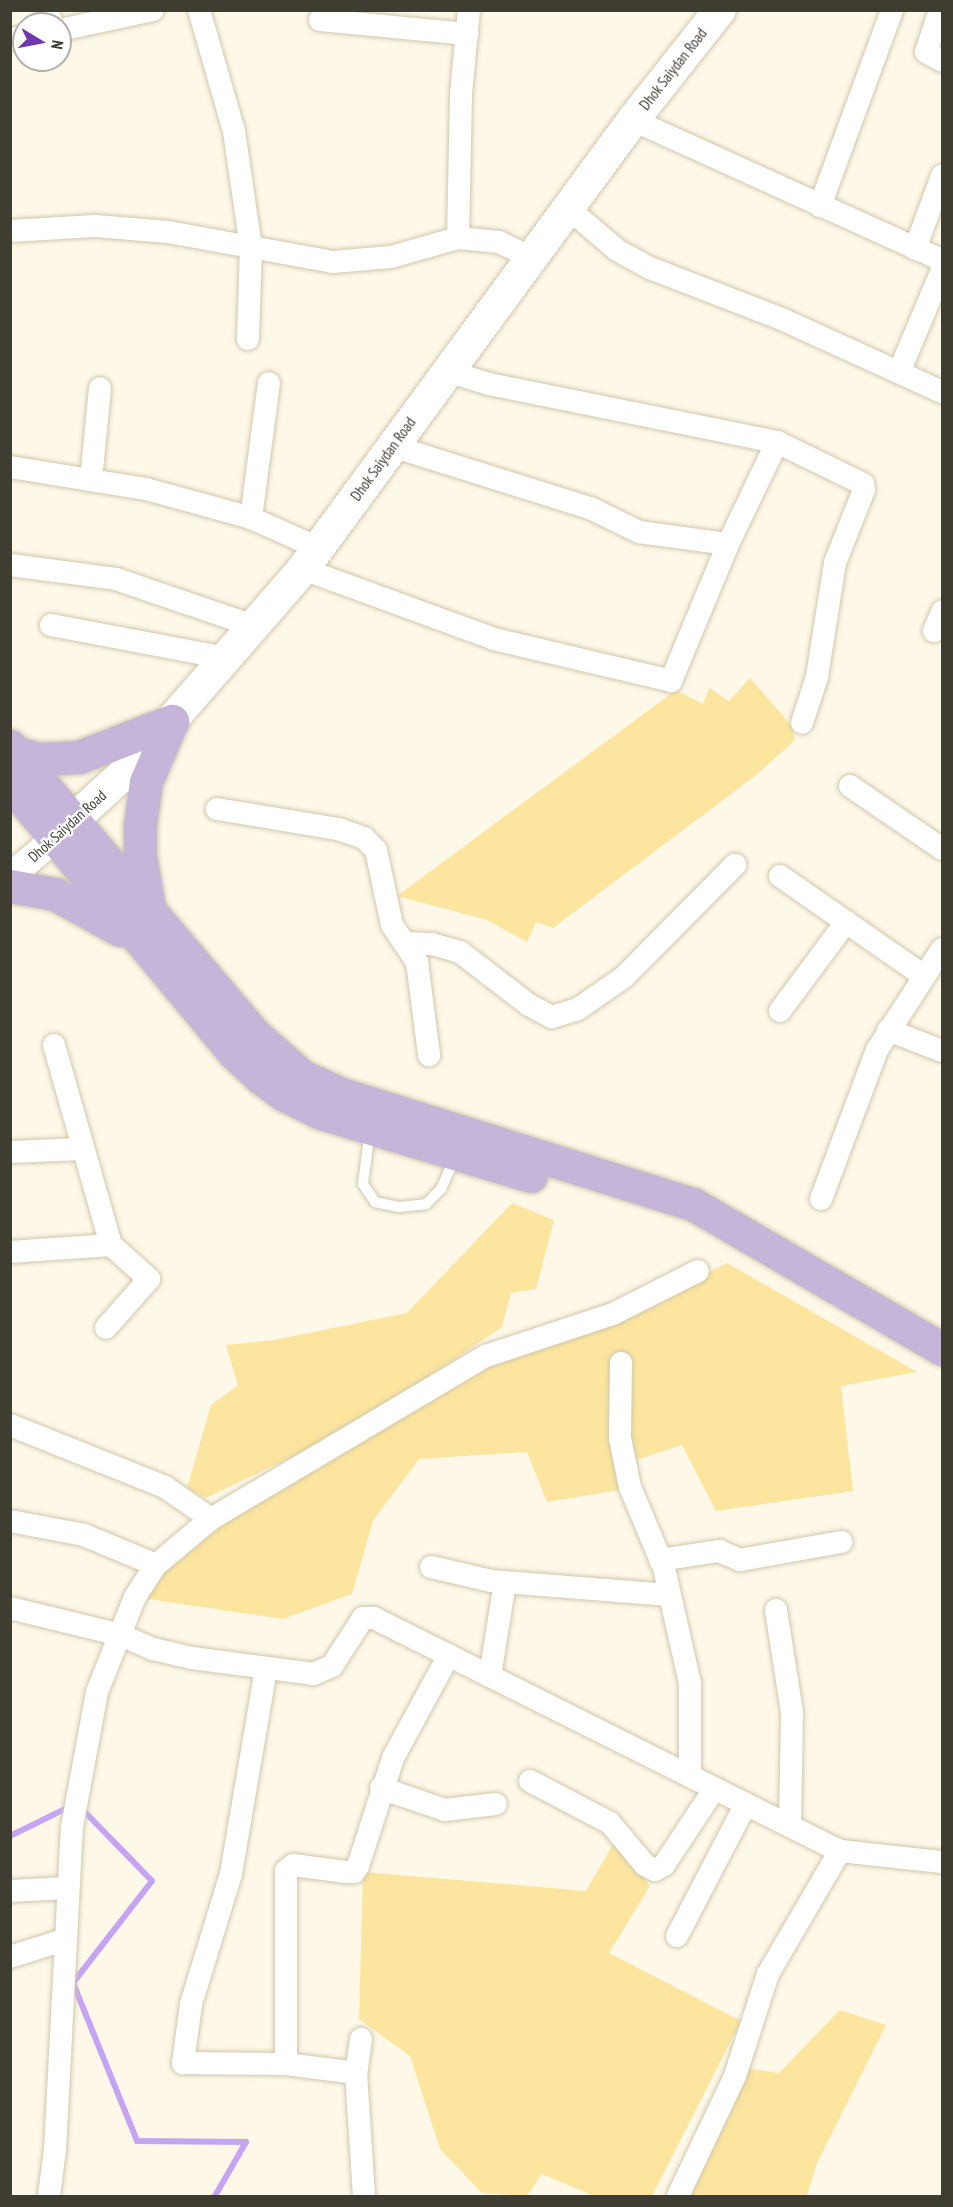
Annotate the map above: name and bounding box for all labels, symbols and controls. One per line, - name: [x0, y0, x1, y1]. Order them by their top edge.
- north arrow: [12, 12, 72, 72]
- street label: Dhok Saiydan Road: [635, 24, 711, 114]
- text: N: [47, 39, 68, 51]
- street label: Dhok Saiydan Road: [347, 414, 419, 504]
- street label: Dhok Saiydan Road: [24, 786, 110, 866]

